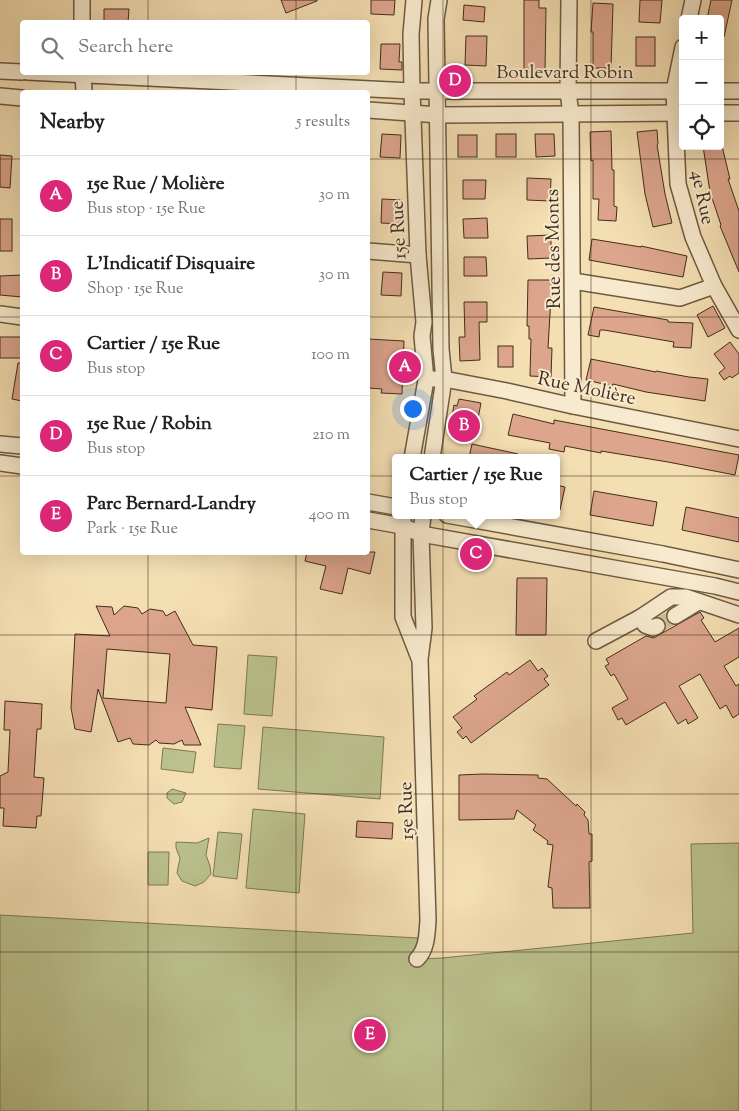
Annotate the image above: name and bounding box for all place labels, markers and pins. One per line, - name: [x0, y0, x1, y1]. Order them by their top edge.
- pin: D: [439, 62, 471, 100]
- pin: A: [389, 348, 421, 386]
- pin: B: [448, 407, 480, 445]
- pin: C: [460, 535, 492, 573]
- pin: E: [354, 1016, 386, 1054]

